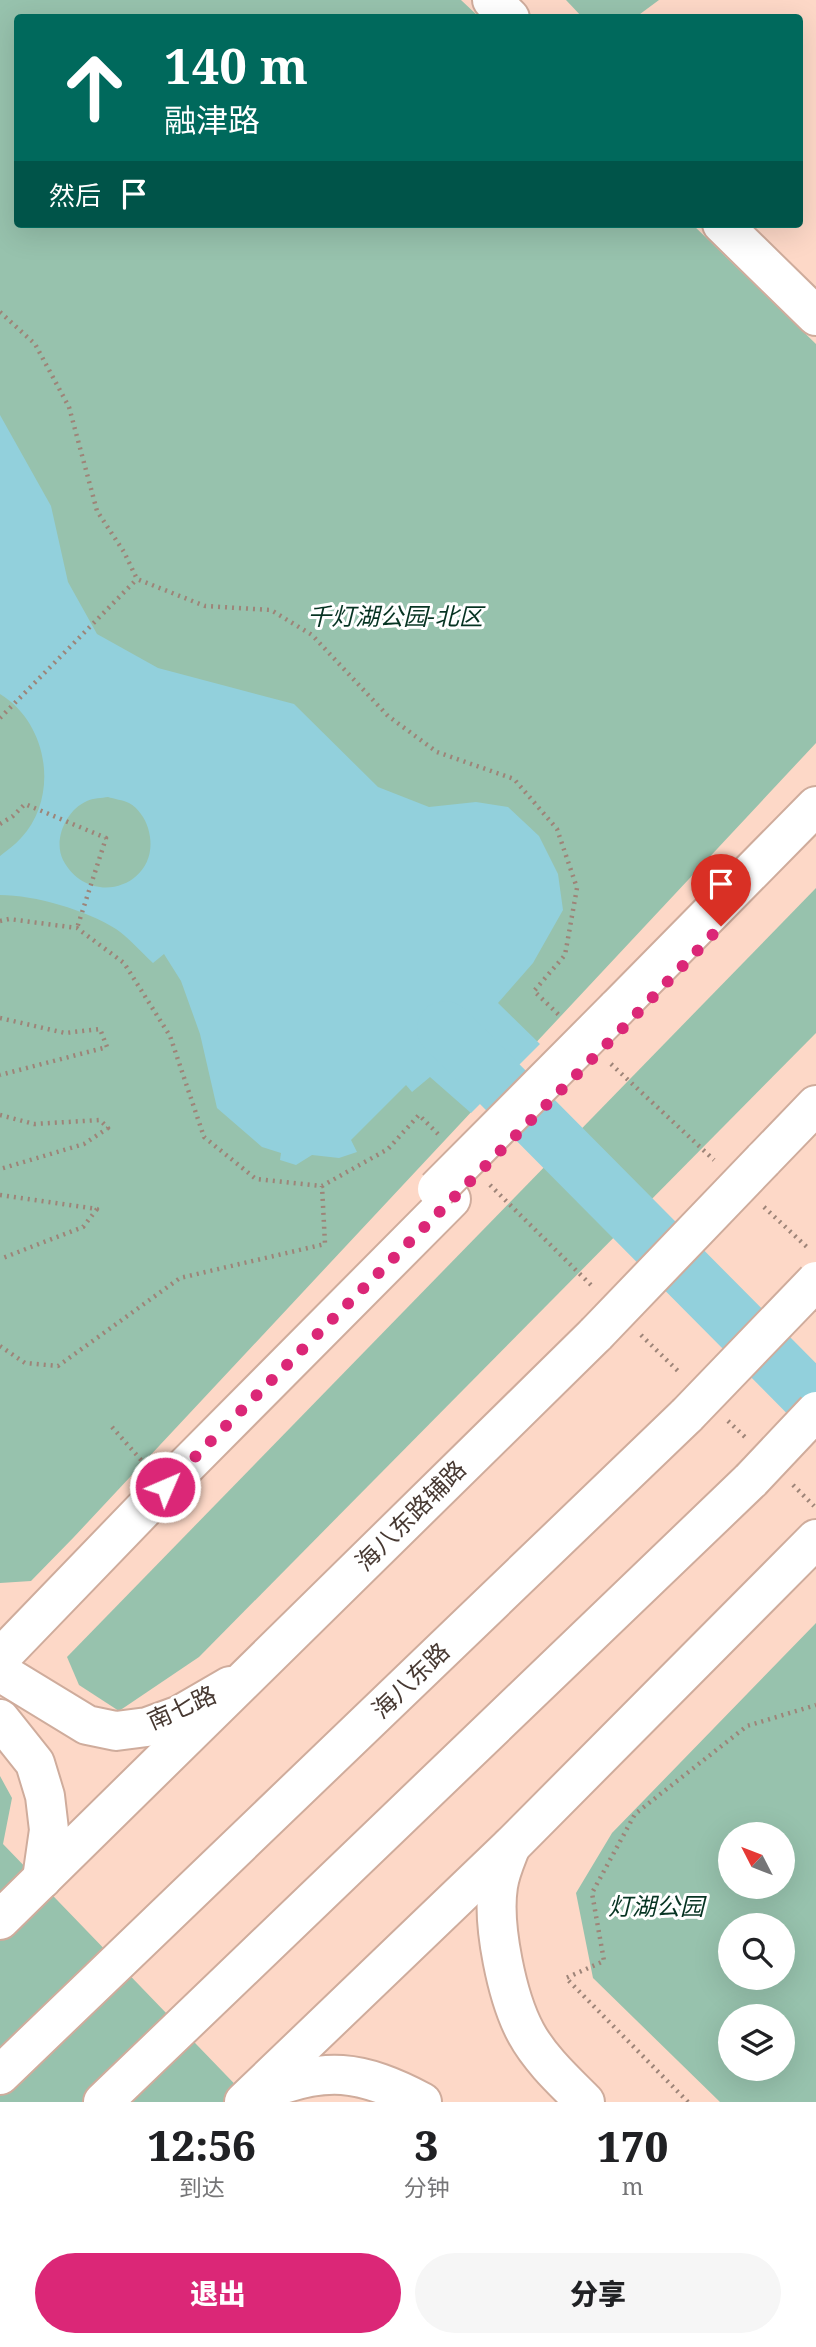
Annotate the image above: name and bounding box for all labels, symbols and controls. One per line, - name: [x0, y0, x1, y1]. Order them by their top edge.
- text: 140 m: [164, 32, 308, 98]
- icon: ahead: [49, 42, 140, 133]
- text: 融津路: [164, 98, 260, 141]
- icon: arrive: [115, 175, 153, 213]
- text: 然后: [49, 177, 101, 213]
- park label: 千灯湖公园-北区: [307, 599, 486, 632]
- pin: [691, 854, 751, 926]
- icon: arrive: [702, 865, 740, 903]
- position arrow: [128, 1450, 202, 1524]
- street label: 海八东路辅路: [347, 1452, 473, 1578]
- street label: 海八东路: [364, 1635, 456, 1725]
- street label: 南七路: [142, 1677, 221, 1736]
- north arrow: [718, 1822, 794, 1899]
- map controls: [718, 1822, 795, 2081]
- park label: 灯湖公园: [608, 1889, 707, 1922]
- button: search: [718, 1913, 795, 1990]
- button: layers: [718, 2004, 795, 2081]
- text: 12:56: [148, 2116, 256, 2173]
- text: 3: [415, 2116, 438, 2173]
- text: 170: [597, 2117, 668, 2174]
- text: m: [622, 2170, 644, 2202]
- text: 到达: [179, 2171, 225, 2203]
- text: 分钟: [403, 2171, 449, 2203]
- button: 退出: [35, 2253, 401, 2333]
- button: 分享: [415, 2253, 781, 2333]

